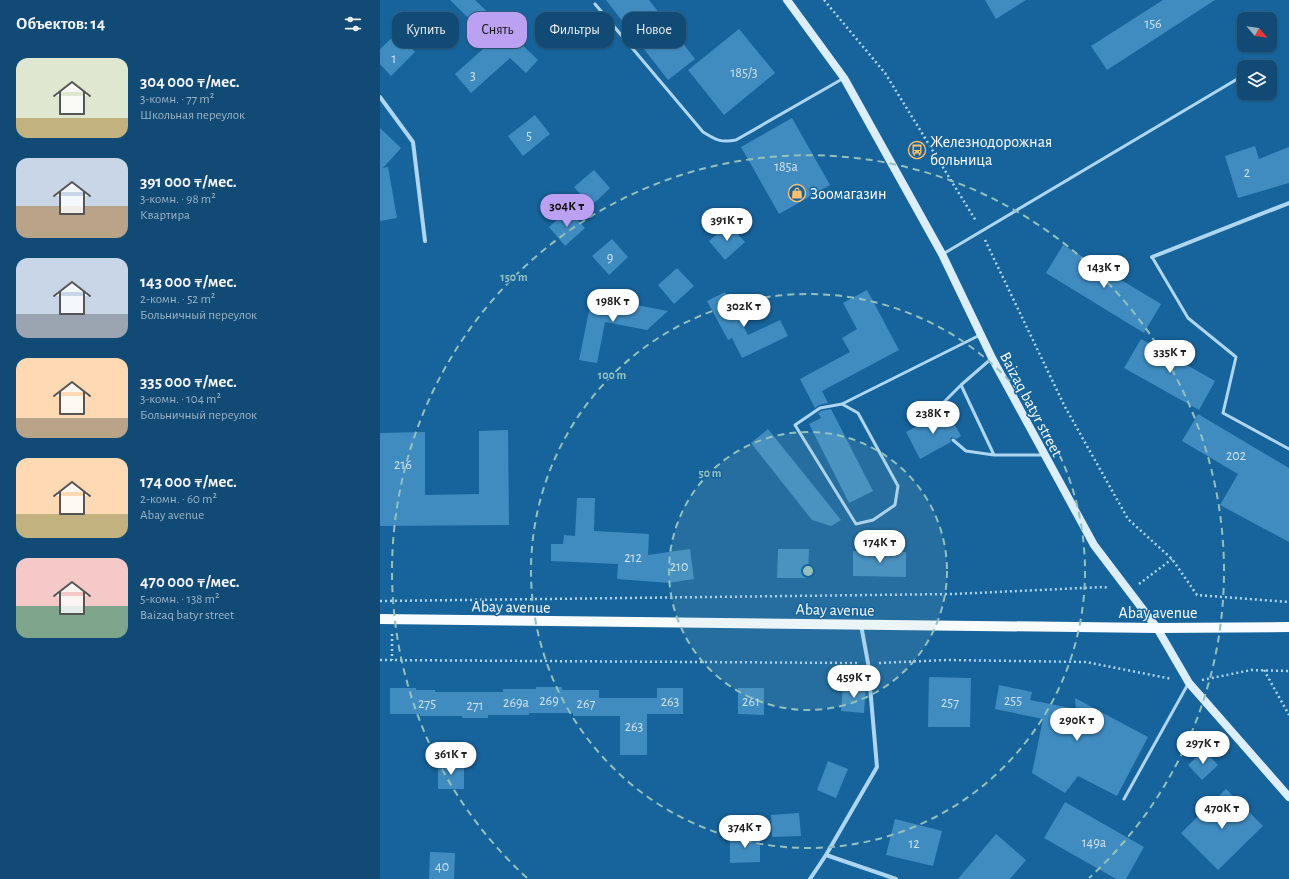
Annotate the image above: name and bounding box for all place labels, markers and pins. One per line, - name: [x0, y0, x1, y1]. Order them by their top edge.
- place label: Железнодорожная больница: [930, 134, 1052, 168]
- bus stop icon: Железнодорожная больница: [907, 140, 927, 160]
- shop icon: Зоомагазин: [787, 183, 807, 203]
- place label: Зоомагазин: [810, 186, 886, 202]
- pin: 304K ₸: [534, 194, 600, 228]
- pin: 391K ₸: [694, 208, 760, 242]
- pin: 143K ₸: [1071, 255, 1137, 289]
- pin: 198K ₸: [580, 289, 646, 323]
- pin: 302K ₸: [711, 294, 777, 328]
- pin: 335K ₸: [1137, 340, 1203, 374]
- pin: 238K ₸: [900, 401, 966, 435]
- pin: 174K ₸: [847, 530, 913, 564]
- centre of rings: [801, 564, 815, 578]
- pin: 459K ₸: [821, 665, 887, 699]
- pin: 290K ₸: [1044, 708, 1110, 742]
- pin: 297K ₸: [1170, 731, 1236, 765]
- pin: 361K ₸: [418, 742, 484, 776]
- pin: 470K ₸: [1189, 796, 1255, 830]
- pin: 374K ₸: [712, 815, 778, 849]

